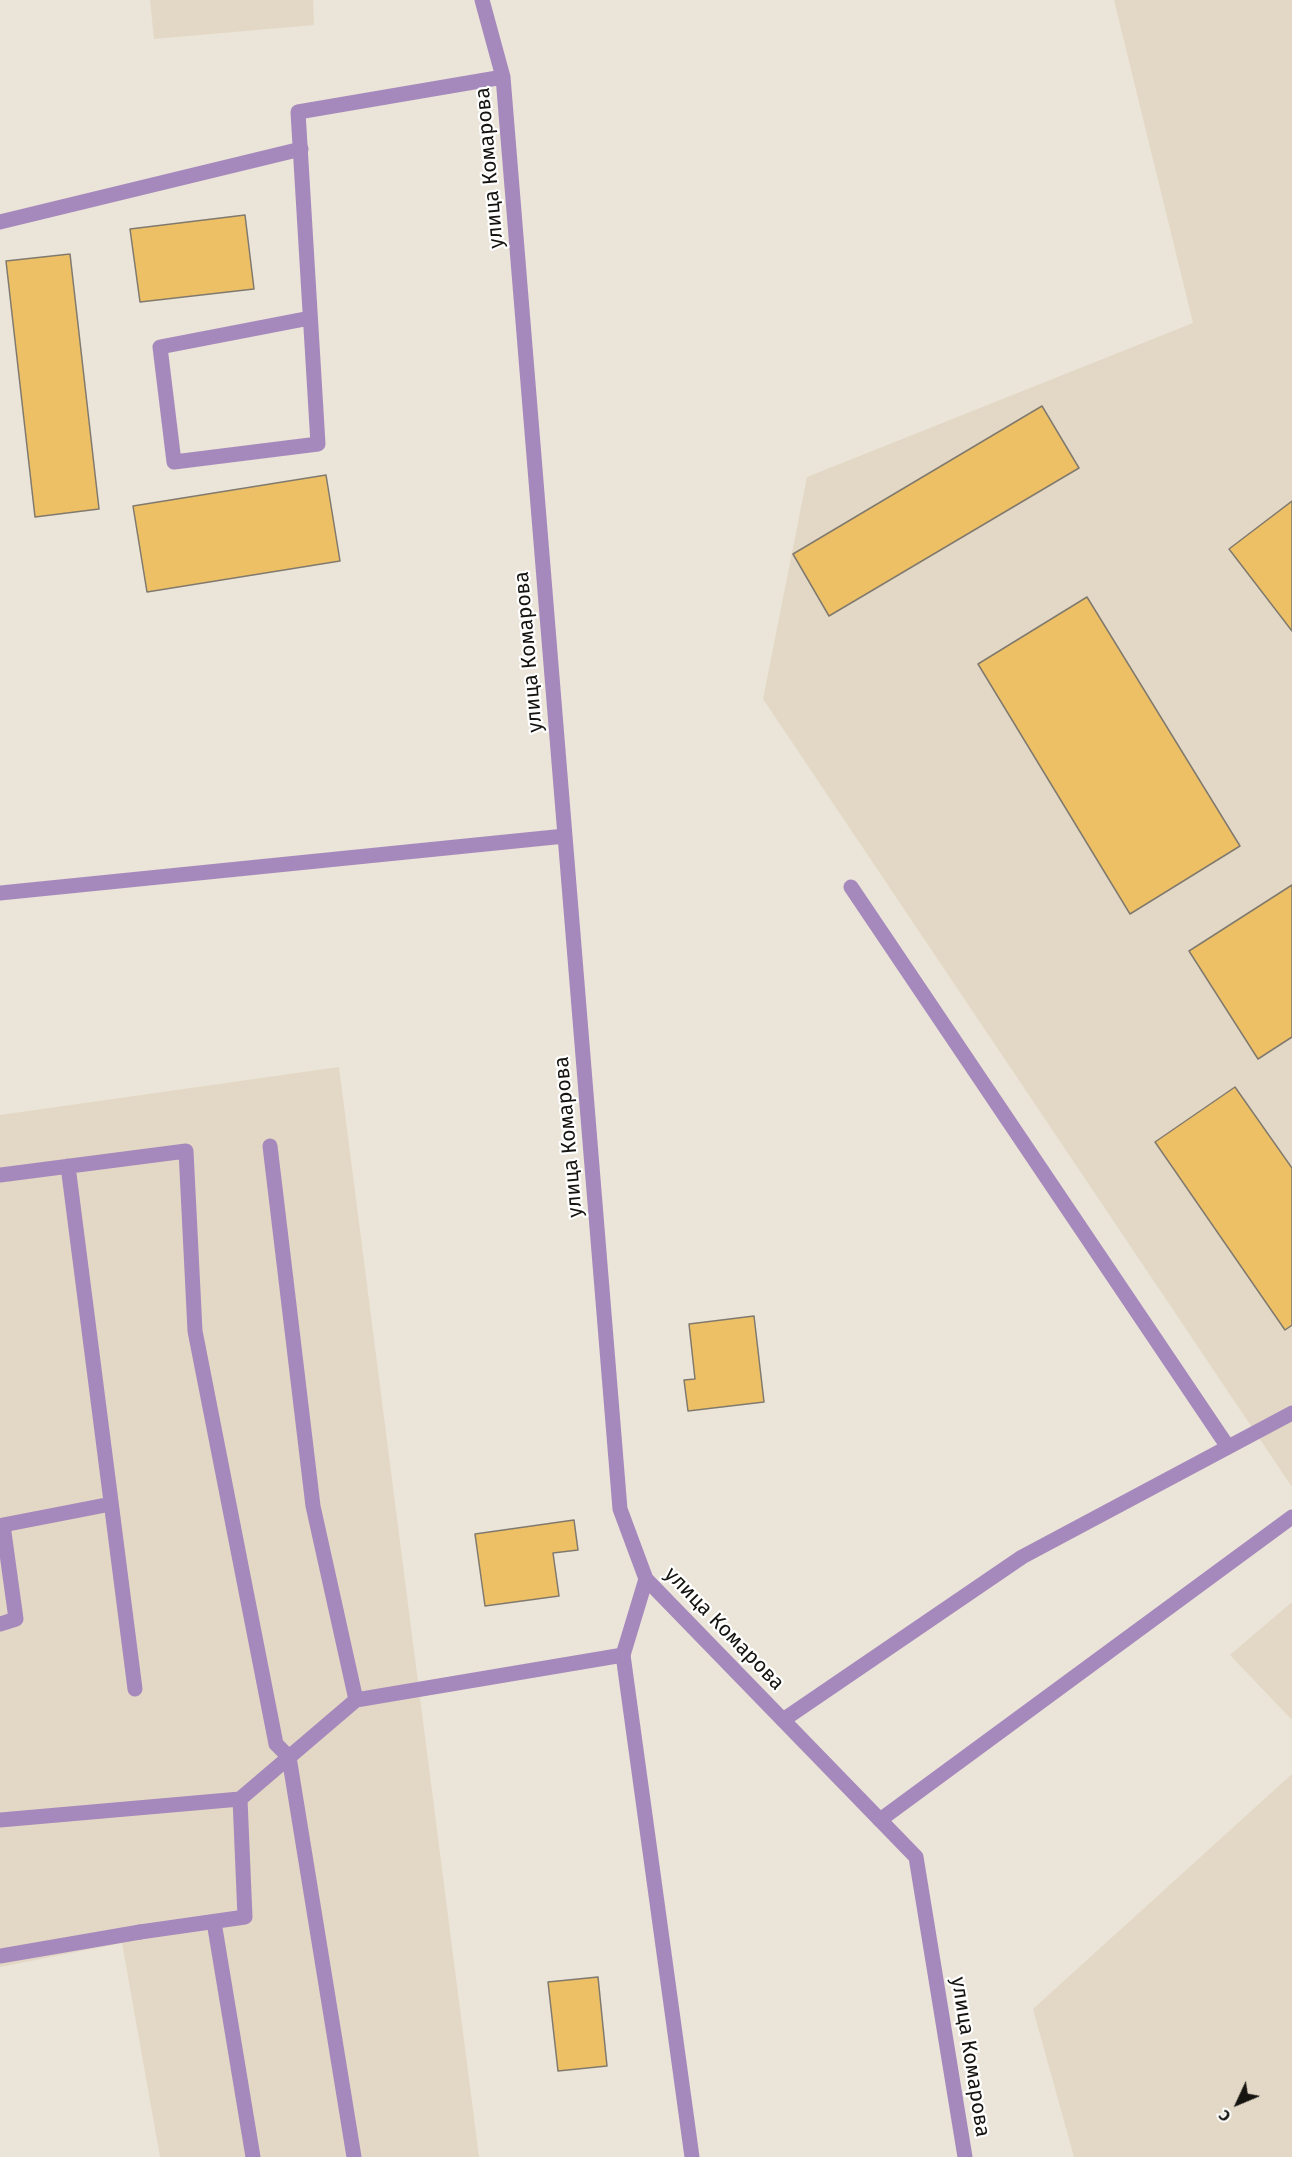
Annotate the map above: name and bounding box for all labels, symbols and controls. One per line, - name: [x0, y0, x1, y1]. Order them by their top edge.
- street label: улица Комарова: [470, 86, 510, 250]
- street label: улица Комарова: [509, 570, 549, 734]
- street label: улица Комарова: [549, 1055, 589, 1219]
- street label: улица Комарова: [659, 1562, 789, 1696]
- street label: улица Комарова: [945, 1975, 995, 2139]
- north arrow: [1208, 2073, 1268, 2133]
- text: С: [1215, 2106, 1235, 2126]

